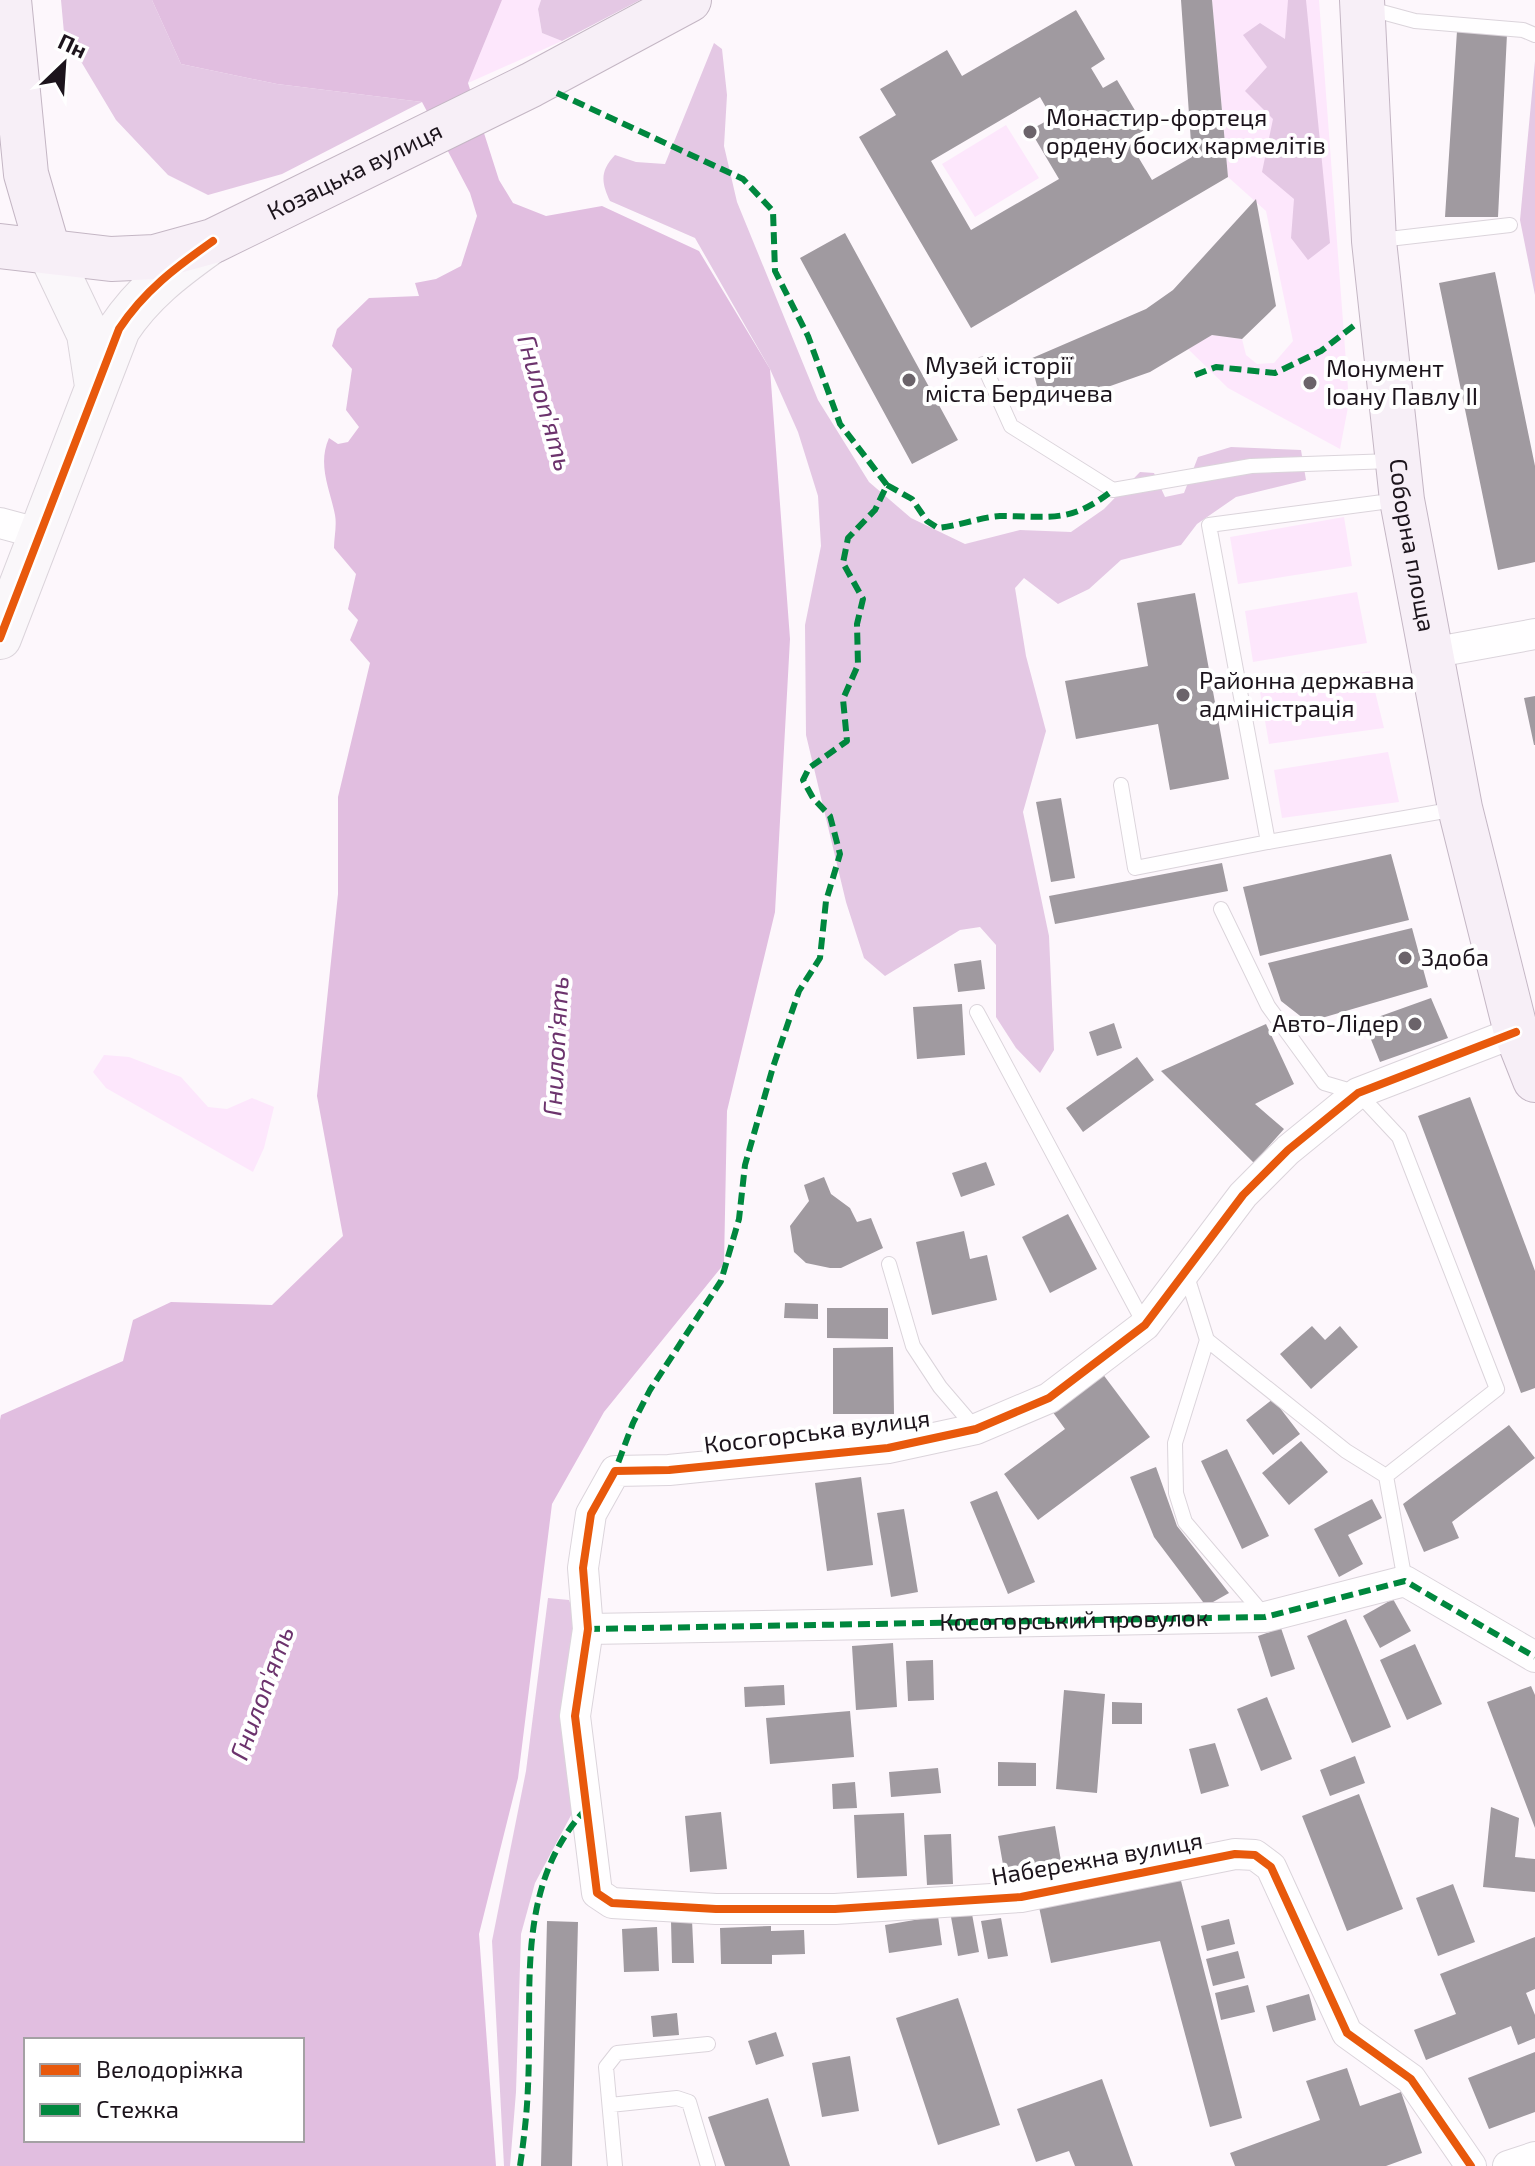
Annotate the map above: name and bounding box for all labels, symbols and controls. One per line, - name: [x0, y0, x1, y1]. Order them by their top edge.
- north arrow: [24, 24, 104, 104]
- text: Пн: [54, 27, 91, 63]
- place label: Монастир-фортеця ордену босих кармелітів: [1046, 102, 1326, 160]
- street label: Козацька вулиця: [262, 115, 446, 225]
- marker: Монастир-фортеця ордену босих кармелітів: [1021, 123, 1039, 141]
- water label: Гнилоп'ять: [512, 331, 581, 474]
- place label: Музей історії міста Бердичева: [925, 350, 1113, 407]
- place label: Монумент Іоану Павлу ІІ: [1326, 353, 1478, 411]
- marker: Музей історії міста Бердичева: [900, 371, 918, 389]
- marker: Монумент Іоану Павлу ІІ: [1301, 374, 1319, 392]
- street label: Соборна площа: [1385, 457, 1443, 634]
- place label: Районна державна адміністрація: [1199, 665, 1414, 722]
- marker: Районна державна адміністрація: [1174, 686, 1192, 704]
- place label: Здоба: [1421, 942, 1489, 971]
- marker: Здоба: [1396, 949, 1414, 967]
- water label: Гнилоп'ять: [535, 975, 574, 1117]
- place label: Авто-Лідер: [1272, 1008, 1399, 1037]
- marker: Авто-Лідер: [1406, 1015, 1424, 1033]
- street label: Косогорська вулиця: [702, 1402, 932, 1460]
- street label: Косогорський провулок: [939, 1602, 1209, 1636]
- water label: Гнилоп'ять: [222, 1621, 299, 1764]
- street label: Набережна вулиця: [989, 1825, 1205, 1891]
- legend: [24, 2038, 304, 2142]
- text: Велодоріжка: [96, 2054, 243, 2083]
- text: Стежка: [96, 2094, 179, 2123]

